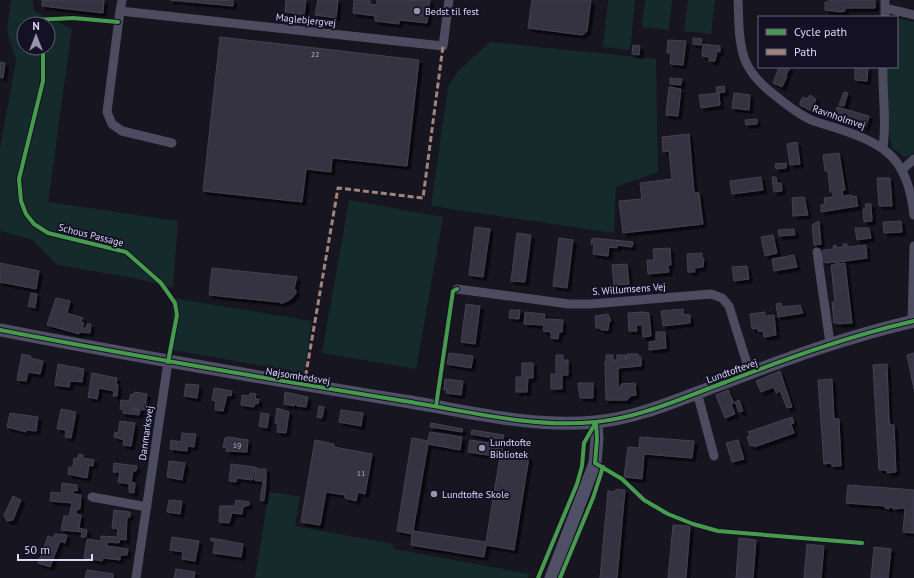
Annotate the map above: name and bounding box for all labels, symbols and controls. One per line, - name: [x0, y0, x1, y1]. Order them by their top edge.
- place label: Bedst til fest: [425, 5, 480, 18]
- marker: Bedst til fest: [412, 6, 422, 16]
- street label: Maglebjergvej: [275, 10, 337, 30]
- north arrow: [16, 16, 56, 56]
- legend: [758, 16, 898, 68]
- text: N: [32, 19, 40, 33]
- text: Cycle path: [794, 24, 847, 39]
- text: Path: [794, 44, 817, 59]
- house number: 22: [311, 49, 319, 59]
- street label: Ravnholmvej: [811, 102, 867, 132]
- street label: Schous Passage: [57, 221, 125, 249]
- street label: S. Willumsens Vej: [592, 280, 666, 298]
- street label: Lundtoftevej: [705, 356, 759, 386]
- street label: Nøjsomhedsvej: [265, 364, 331, 388]
- street label: Danmarksvej: [136, 405, 156, 461]
- place label: Lundtofte Bibliotek: [490, 436, 531, 461]
- house number: 19: [233, 440, 241, 450]
- marker: Lundtofte Bibliotek: [477, 443, 487, 453]
- house number: 11: [357, 468, 365, 478]
- place label: Lundtofte Skole: [442, 488, 509, 501]
- marker: Lundtofte Skole: [429, 489, 439, 499]
- scale bar: [18, 536, 92, 562]
- text: 50 m: [24, 542, 50, 557]

